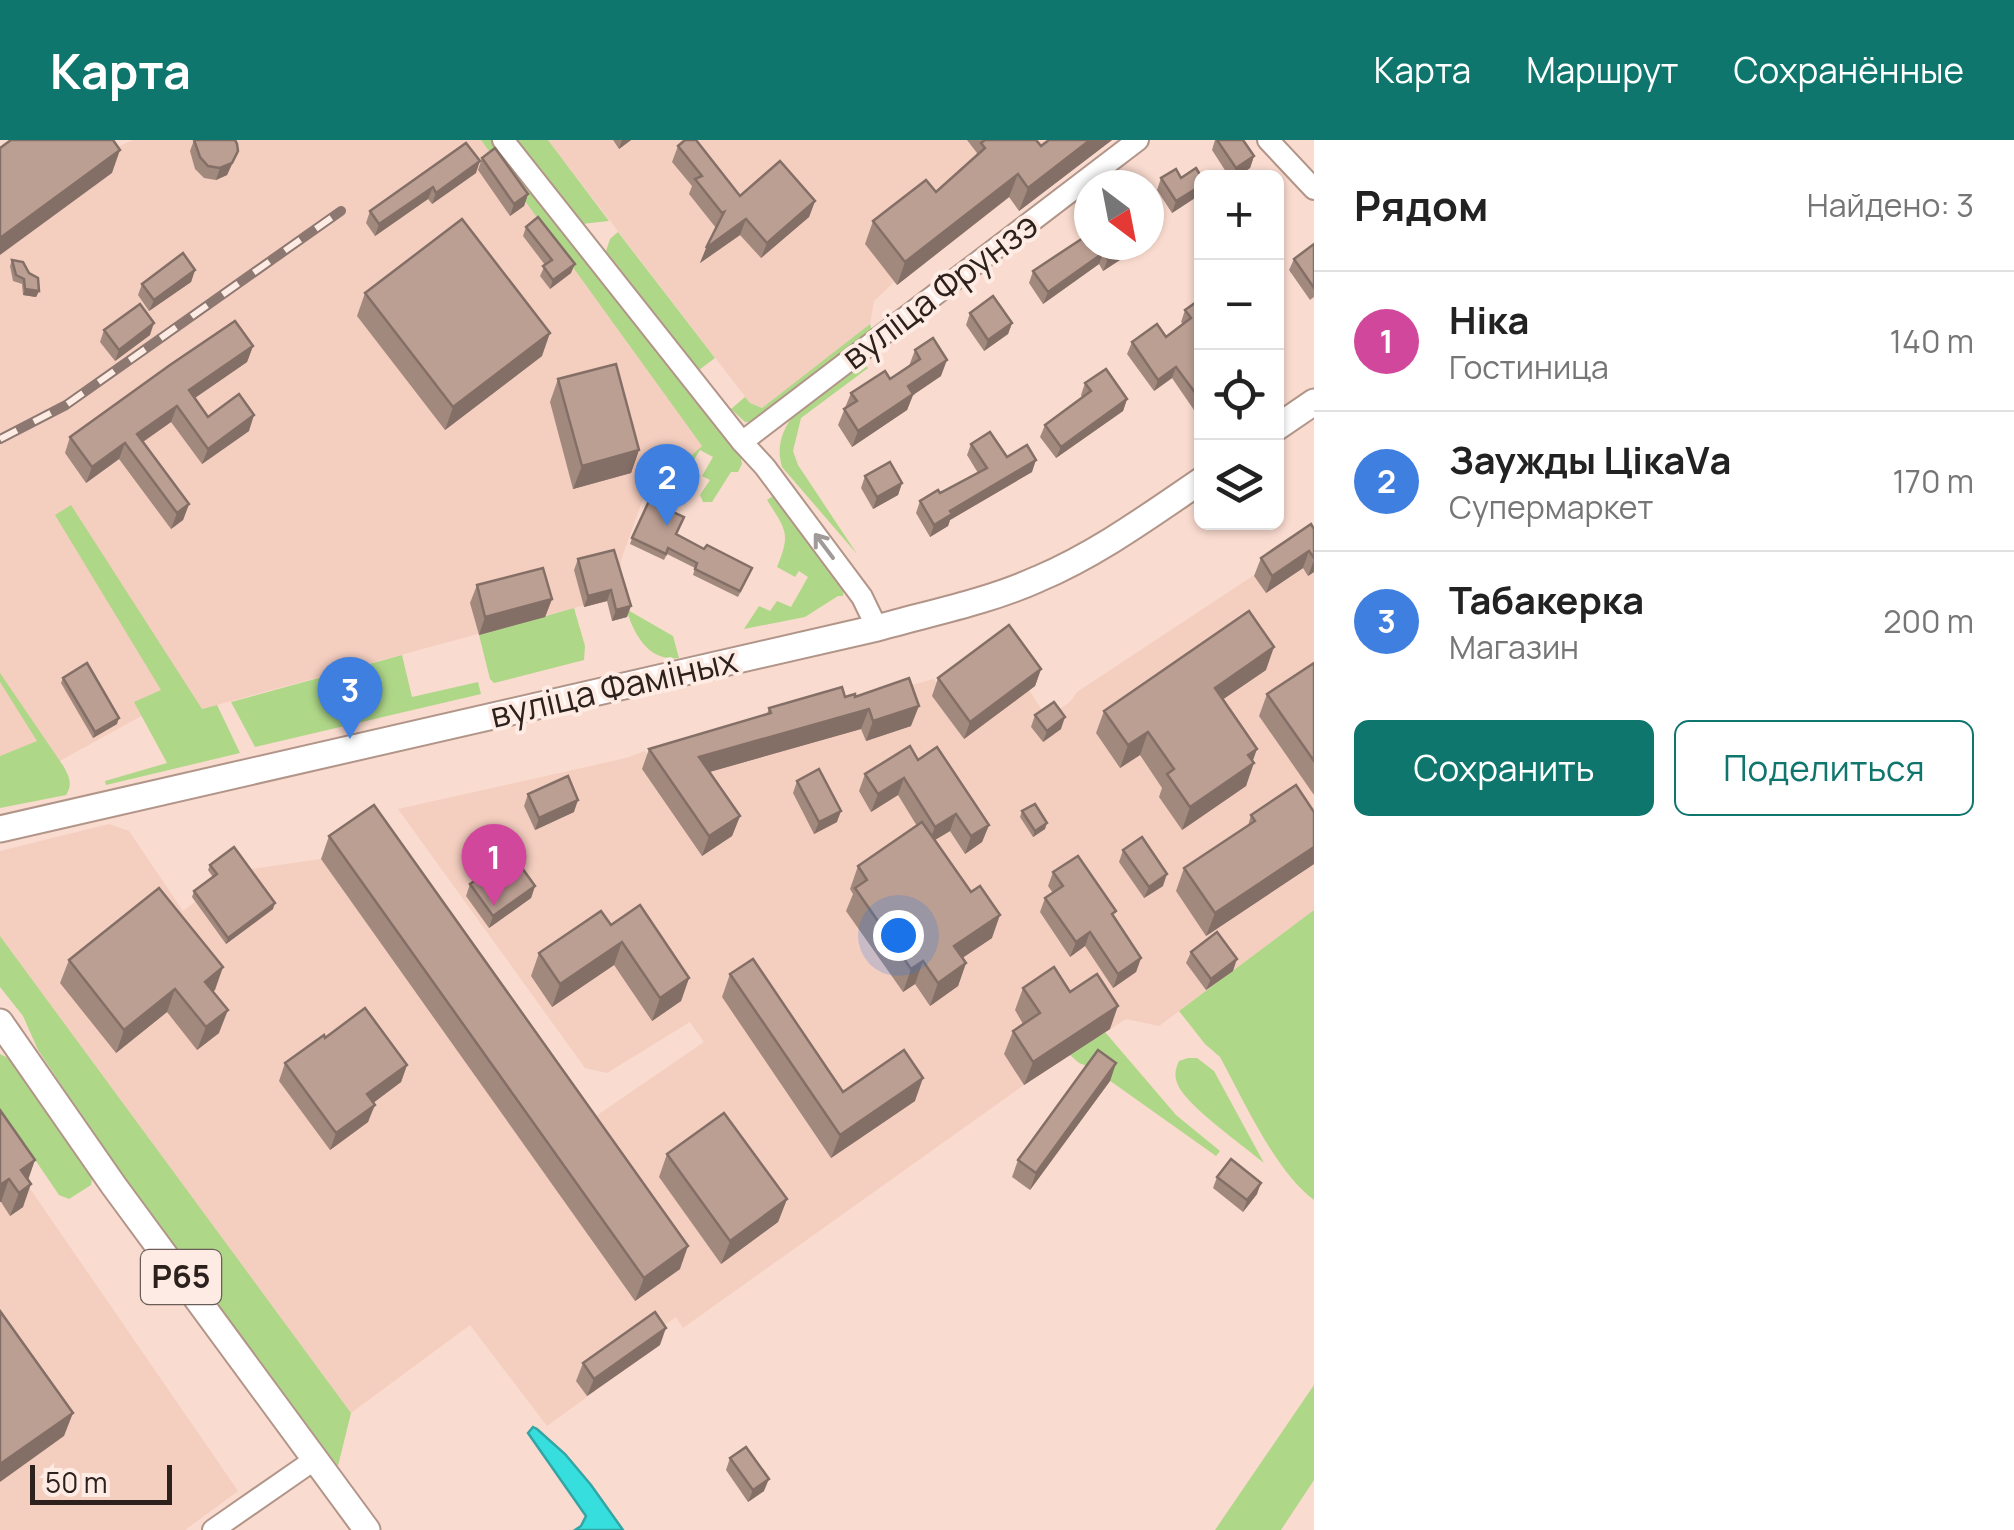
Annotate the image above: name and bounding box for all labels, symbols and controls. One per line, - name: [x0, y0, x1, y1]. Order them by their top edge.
- text: Карта: [50, 38, 191, 103]
- text: Карта: [1374, 46, 1471, 94]
- text: Маршрут: [1526, 46, 1679, 94]
- text: Сохранённые: [1734, 46, 1964, 94]
- north arrow: [1074, 170, 1164, 260]
- map controls: [1194, 170, 1284, 530]
- button: +: [1194, 170, 1284, 260]
- text: Рядом: [1354, 176, 1488, 234]
- text: Найдено: 3: [1807, 183, 1974, 227]
- street label: вуліца Фрунзэ: [832, 201, 1047, 380]
- button: −: [1194, 260, 1284, 350]
- text: Ніка: [1449, 293, 1529, 345]
- text: 1: [1379, 319, 1394, 363]
- text: 140 m: [1890, 319, 1974, 363]
- text: Гостиница: [1449, 345, 1609, 389]
- button: locate: [1194, 350, 1284, 440]
- text: Заужды ЦікаVа: [1449, 433, 1732, 485]
- button: layers: [1194, 440, 1284, 530]
- pin: 2: [634, 444, 700, 526]
- text: 2: [1377, 459, 1396, 503]
- text: 170 m: [1892, 459, 1974, 503]
- text: Супермаркет: [1449, 485, 1653, 529]
- one-way arrow: [813, 533, 834, 560]
- text: Табакерка: [1449, 573, 1644, 625]
- text: 3: [1377, 599, 1396, 643]
- text: 200 m: [1883, 599, 1974, 643]
- text: Магазин: [1449, 625, 1579, 669]
- street label: вуліца Фаміных: [486, 635, 743, 739]
- pin: 3: [318, 656, 382, 739]
- button: Сохранить: [1354, 720, 1654, 816]
- button: Поделиться: [1674, 720, 1974, 816]
- pin: 1: [462, 824, 526, 906]
- your location: [873, 910, 924, 961]
- road number: Р65: [141, 1250, 221, 1304]
- scale bar: [30, 1460, 172, 1504]
- text: 50 m: [45, 1463, 108, 1501]

